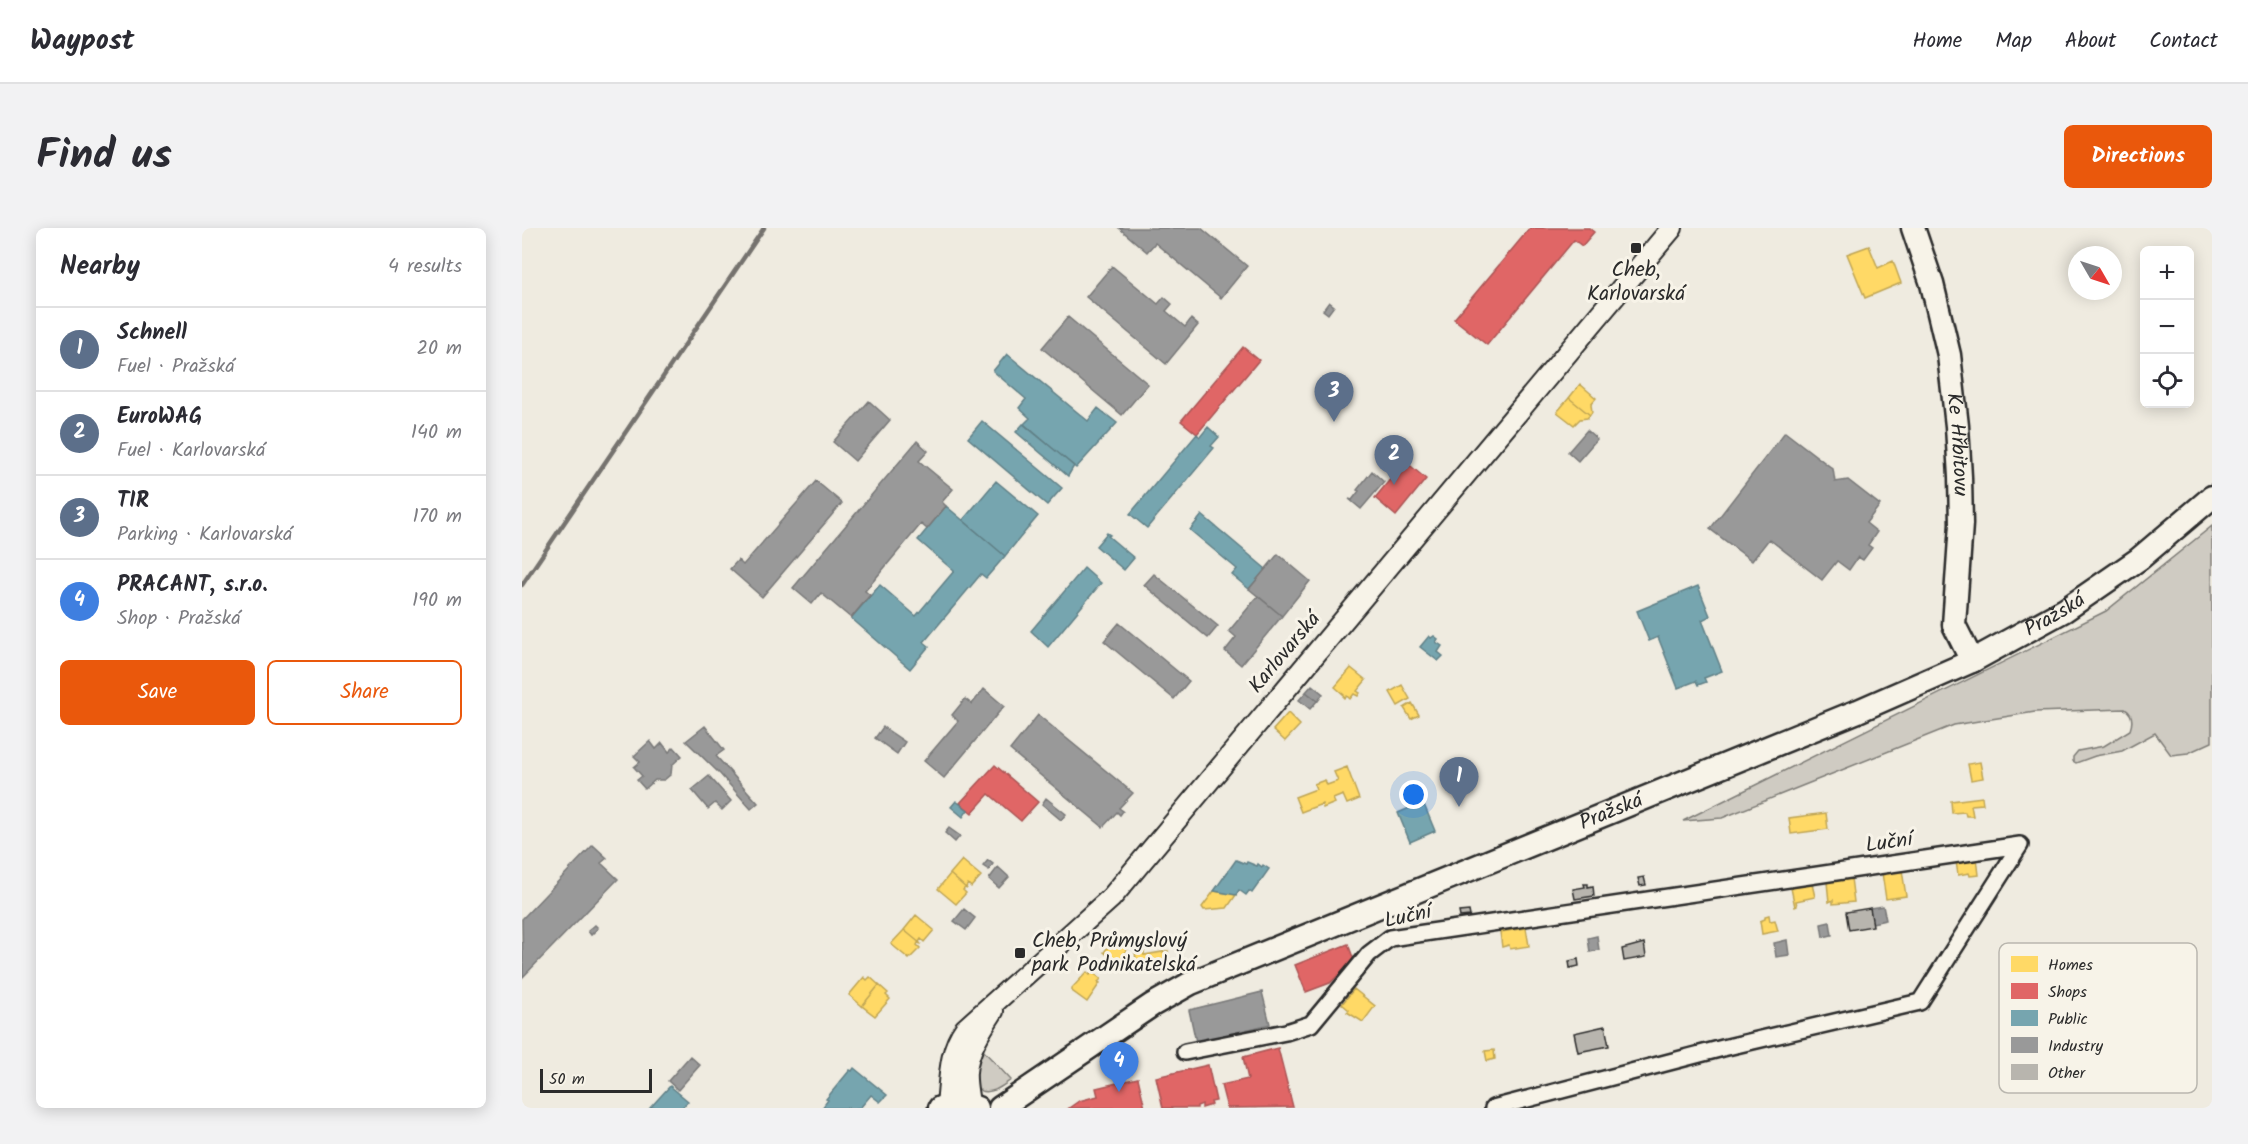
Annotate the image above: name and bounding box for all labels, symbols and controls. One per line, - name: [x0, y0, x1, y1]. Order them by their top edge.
- text: Waypost: [30, 19, 134, 64]
- text: Home: [1913, 25, 1962, 58]
- text: Map: [1995, 25, 2032, 58]
- text: About: [2065, 25, 2116, 58]
- text: Contact: [2149, 25, 2218, 58]
- text: Find us: [36, 123, 172, 190]
- button: Directions: [2064, 125, 2212, 188]
- marker: Cheb, Karlovarská: [1629, 241, 1643, 255]
- text: Nearby: [60, 246, 140, 288]
- north arrow: [2068, 246, 2122, 300]
- map controls: [2140, 246, 2194, 408]
- button: +: [2140, 246, 2194, 300]
- text: 4 results: [388, 251, 462, 283]
- place label: Cheb, Karlovarská: [1587, 254, 1687, 311]
- button: −: [2140, 300, 2194, 354]
- text: Schnell: [117, 316, 187, 351]
- text: 1: [76, 333, 83, 365]
- text: 20 m: [416, 333, 462, 365]
- text: Fuel · Pražská: [117, 351, 235, 383]
- button: locate: [2140, 354, 2194, 408]
- pin: 3: [1314, 372, 1354, 422]
- street label: Ke Hřbitovu: [1937, 391, 1977, 497]
- text: EuroWAG: [117, 400, 202, 435]
- text: 2: [74, 417, 85, 449]
- text: 140 m: [411, 417, 462, 449]
- text: Fuel · Karlovarská: [117, 435, 265, 467]
- pin: 2: [1374, 436, 1414, 485]
- text: TIR: [117, 484, 149, 519]
- text: 3: [74, 501, 85, 533]
- text: 170 m: [413, 501, 462, 533]
- text: Parking · Karlovarská: [117, 519, 293, 551]
- text: PRACANT, s.r.o.: [117, 568, 268, 603]
- street label: Pražská: [2018, 583, 2094, 646]
- text: 4: [74, 585, 85, 617]
- text: 190 m: [412, 585, 462, 617]
- text: Shop · Pražská: [117, 603, 241, 635]
- street label: Karlovarská: [1241, 603, 1331, 701]
- button: Save: [60, 660, 255, 725]
- button: Share: [267, 660, 462, 725]
- pin: 1: [1440, 758, 1478, 807]
- your location: [1399, 780, 1428, 809]
- street label: Pražská: [1574, 783, 1650, 839]
- street label: Luční: [1863, 823, 1918, 863]
- street label: Luční: [1382, 895, 1437, 938]
- place label: Cheb, Průmyslový park Podnikatelská: [1031, 925, 1198, 982]
- legend: [1999, 943, 2197, 1093]
- marker: Cheb, Průmyslový park Podnikatelská: [1013, 946, 1027, 960]
- text: Homes: [2048, 953, 2093, 978]
- text: Shops: [2048, 980, 2087, 1005]
- text: Public: [2048, 1007, 2088, 1032]
- text: Industry: [2048, 1034, 2103, 1059]
- pin: 4: [1100, 1042, 1138, 1092]
- text: Other: [2048, 1061, 2087, 1086]
- scale bar: [540, 1066, 652, 1094]
- text: 50 m: [549, 1067, 585, 1092]

